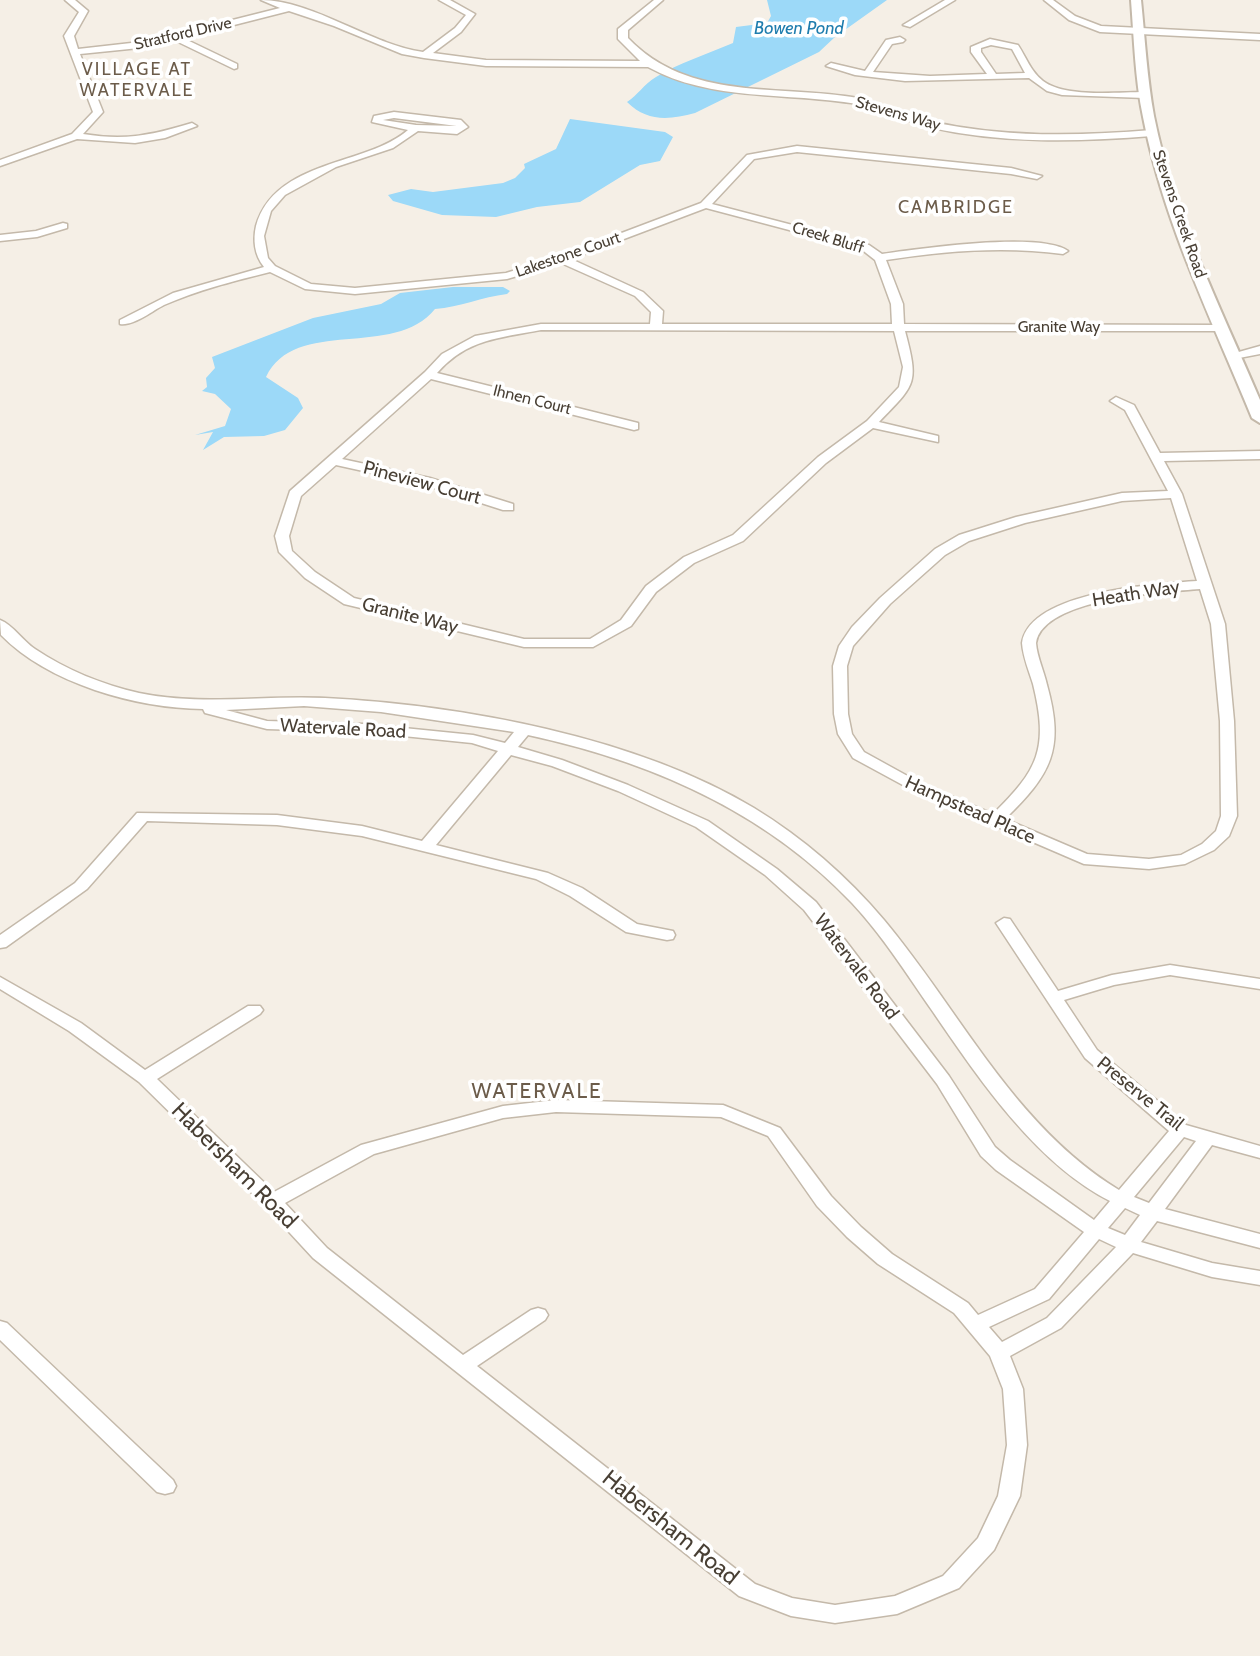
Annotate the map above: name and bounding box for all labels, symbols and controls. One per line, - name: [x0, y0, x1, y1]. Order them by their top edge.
- street label: Stratford Drive: [132, 13, 234, 55]
- water label: Bowen Pond: [754, 18, 844, 40]
- district label: VILLAGE AT WATERVALE: [81, 59, 193, 102]
- street label: Stevens Way: [853, 93, 943, 135]
- street label: Stevens Creek Road: [1148, 147, 1210, 281]
- district label: CAMBRIDGE: [899, 197, 1013, 219]
- street label: Creek Bluff: [790, 218, 866, 258]
- street label: Lakestone Court: [513, 228, 623, 282]
- street label: Granite Way: [1018, 317, 1100, 337]
- street label: Ihnen Court: [491, 381, 573, 419]
- street label: Pineview Court: [361, 456, 483, 510]
- street label: Heath Way: [1091, 576, 1181, 612]
- street label: Granite Way: [360, 593, 460, 639]
- street label: Watervale Road: [279, 714, 407, 744]
- street label: Hampstead Place: [901, 771, 1039, 849]
- street label: Watervale Road: [809, 910, 903, 1024]
- street label: Preserve Trail: [1092, 1052, 1188, 1136]
- district label: WATERVALE: [473, 1079, 601, 1105]
- street label: Habersham Road: [165, 1097, 303, 1235]
- street label: Habersham Road: [596, 1465, 744, 1591]

